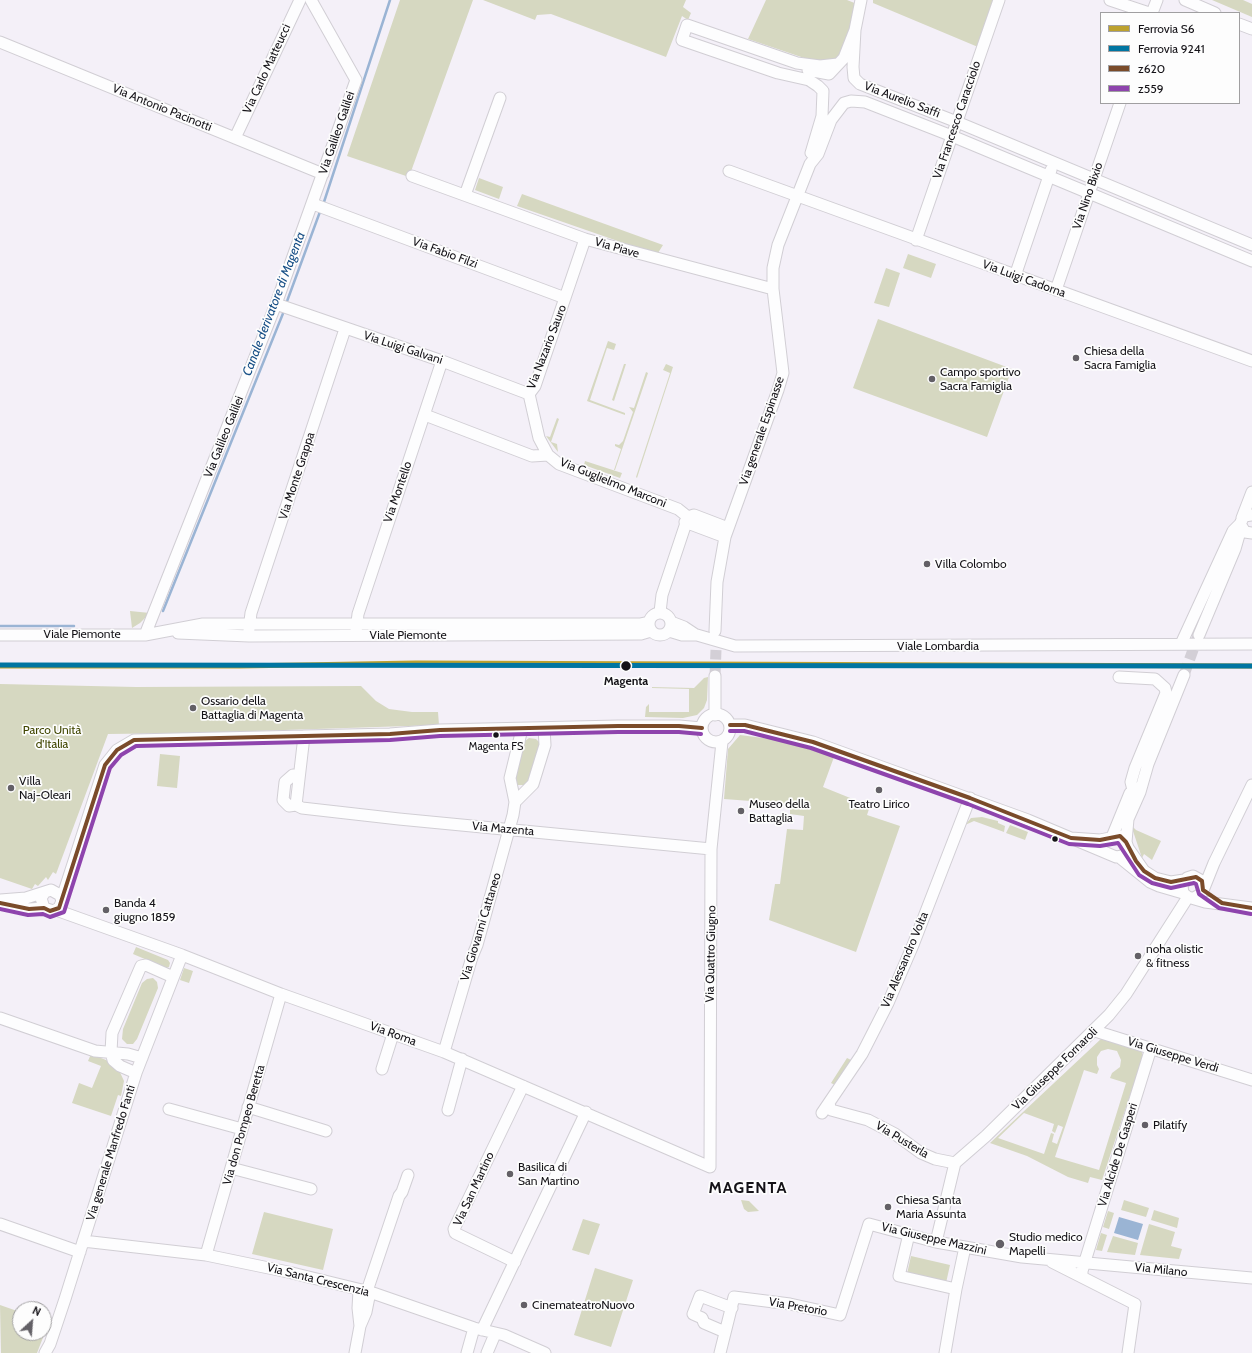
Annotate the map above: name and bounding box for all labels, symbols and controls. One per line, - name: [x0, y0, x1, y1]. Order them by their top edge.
- legend: [1100, 12, 1240, 104]
- text: Ferrovia S6: [1138, 21, 1195, 36]
- street label: Via Carlo Matteucci: [240, 22, 294, 116]
- text: Ferrovia 9241: [1138, 41, 1205, 56]
- street label: Via Francesco Caracciolo: [930, 59, 984, 181]
- text: z620: [1138, 61, 1165, 76]
- street label: Via Aurelio Saffi: [862, 79, 942, 121]
- street label: Via Antonio Pacinotti: [110, 81, 214, 135]
- text: z559: [1138, 81, 1163, 96]
- street label: Via Galileo Galilei: [316, 90, 358, 176]
- street label: Via Nino Bixio: [1070, 160, 1106, 232]
- water label: Canale derivatore di Magenta: [239, 230, 309, 378]
- street label: Via Fabio Filzi: [410, 235, 480, 271]
- street label: Via Piave: [593, 235, 641, 261]
- street label: Via Luigi Cadorna: [980, 257, 1068, 301]
- street label: Via Nazario Sauro: [524, 303, 570, 391]
- street label: Via Luigi Galvani: [362, 328, 444, 368]
- place label: Chiesa della Sacra Famiglia: [1084, 344, 1156, 372]
- marker: Chiesa della Sacra Famiglia: [1071, 353, 1081, 363]
- place label: Campo sportivo Sacra Famiglia: [940, 365, 1021, 393]
- marker: Campo sportivo Sacra Famiglia: [927, 374, 937, 384]
- street label: Via generale Espinasse: [737, 375, 787, 487]
- street label: Via Galileo Galilei: [201, 394, 247, 480]
- street label: Via Monte Grappa: [276, 430, 318, 522]
- street label: Via Guglielmo Marconi: [558, 455, 668, 511]
- street label: Via Montello: [381, 459, 415, 525]
- place label: Villa Colombo: [935, 557, 1006, 571]
- marker: Villa Colombo: [922, 559, 932, 569]
- street label: Viale Piemonte: [43, 627, 121, 641]
- street label: Viale Piemonte: [369, 628, 447, 642]
- street label: Viale Lombardia: [897, 639, 979, 653]
- marker: Magenta: [619, 659, 633, 673]
- place label: Magenta: [604, 674, 648, 688]
- place label: Ossario della Battaglia di Magenta: [201, 694, 303, 722]
- marker: Ossario della Battaglia di Magenta: [188, 703, 198, 713]
- park label: Parco Unità d'Italia: [23, 723, 81, 751]
- marker: Magenta FS: [491, 730, 501, 740]
- place label: Magenta FS: [469, 740, 523, 754]
- place label: Villa Naj-Oleari: [19, 774, 71, 802]
- marker: Villa Naj-Oleari: [6, 783, 16, 793]
- marker: Teatro Lirico: [874, 785, 884, 795]
- place label: Museo della Battaglia: [749, 797, 810, 825]
- place label: Teatro Lirico: [848, 797, 910, 811]
- marker: Museo della Battaglia: [736, 806, 746, 816]
- street label: Via Mazenta: [471, 819, 535, 839]
- unlabelled marker: [1050, 834, 1060, 844]
- street label: Via Giovanni Cattaneo: [458, 871, 504, 983]
- place label: Banda 4 giugno 1859: [114, 896, 176, 924]
- marker: Banda 4 giugno 1859: [101, 905, 111, 915]
- street label: Via Quattro Giugno: [703, 905, 719, 1003]
- street label: Via Alessandro Volta: [878, 910, 932, 1010]
- place label: noha olistic & fitness: [1146, 942, 1203, 970]
- marker: noha olistic & fitness: [1133, 951, 1143, 961]
- street label: Via Roma: [368, 1019, 418, 1049]
- street label: Via Giuseppe Fornaroli: [1009, 1024, 1101, 1114]
- street label: Via Giuseppe Verdi: [1126, 1034, 1220, 1076]
- street label: Via don Pompeo Beretta: [220, 1063, 268, 1187]
- street label: Via generale Manfredo Fanti: [83, 1083, 139, 1223]
- street label: Via Alcìde De Gasperi: [1095, 1101, 1141, 1209]
- place label: Pilatify: [1153, 1118, 1187, 1132]
- street label: Via Pusterla: [873, 1119, 931, 1161]
- marker: Pilatify: [1140, 1120, 1150, 1130]
- street label: Via San Martino: [451, 1150, 497, 1228]
- place label: Basilica di San Martino: [518, 1160, 579, 1188]
- marker: Basilica di San Martino: [505, 1169, 515, 1179]
- district label: MAGENTA: [708, 1178, 788, 1198]
- place label: Chiesa Santa Maria Assunta: [896, 1193, 966, 1221]
- marker: Chiesa Santa Maria Assunta: [883, 1202, 893, 1212]
- street label: Via Giuseppe Mazzini: [880, 1220, 988, 1258]
- place label: Studio medico Mapelli: [1009, 1230, 1082, 1258]
- marker: Studio medico Mapelli: [994, 1238, 1006, 1250]
- street label: Via Santa Crescenzia: [265, 1260, 371, 1300]
- street label: Via Milano: [1134, 1260, 1188, 1280]
- street label: Via Pretorio: [768, 1295, 828, 1319]
- place label: CinemateatroNuovo: [532, 1298, 635, 1312]
- marker: CinemateatroNuovo: [519, 1300, 529, 1310]
- north arrow: [12, 1301, 52, 1341]
- text: N: [30, 1303, 43, 1319]

